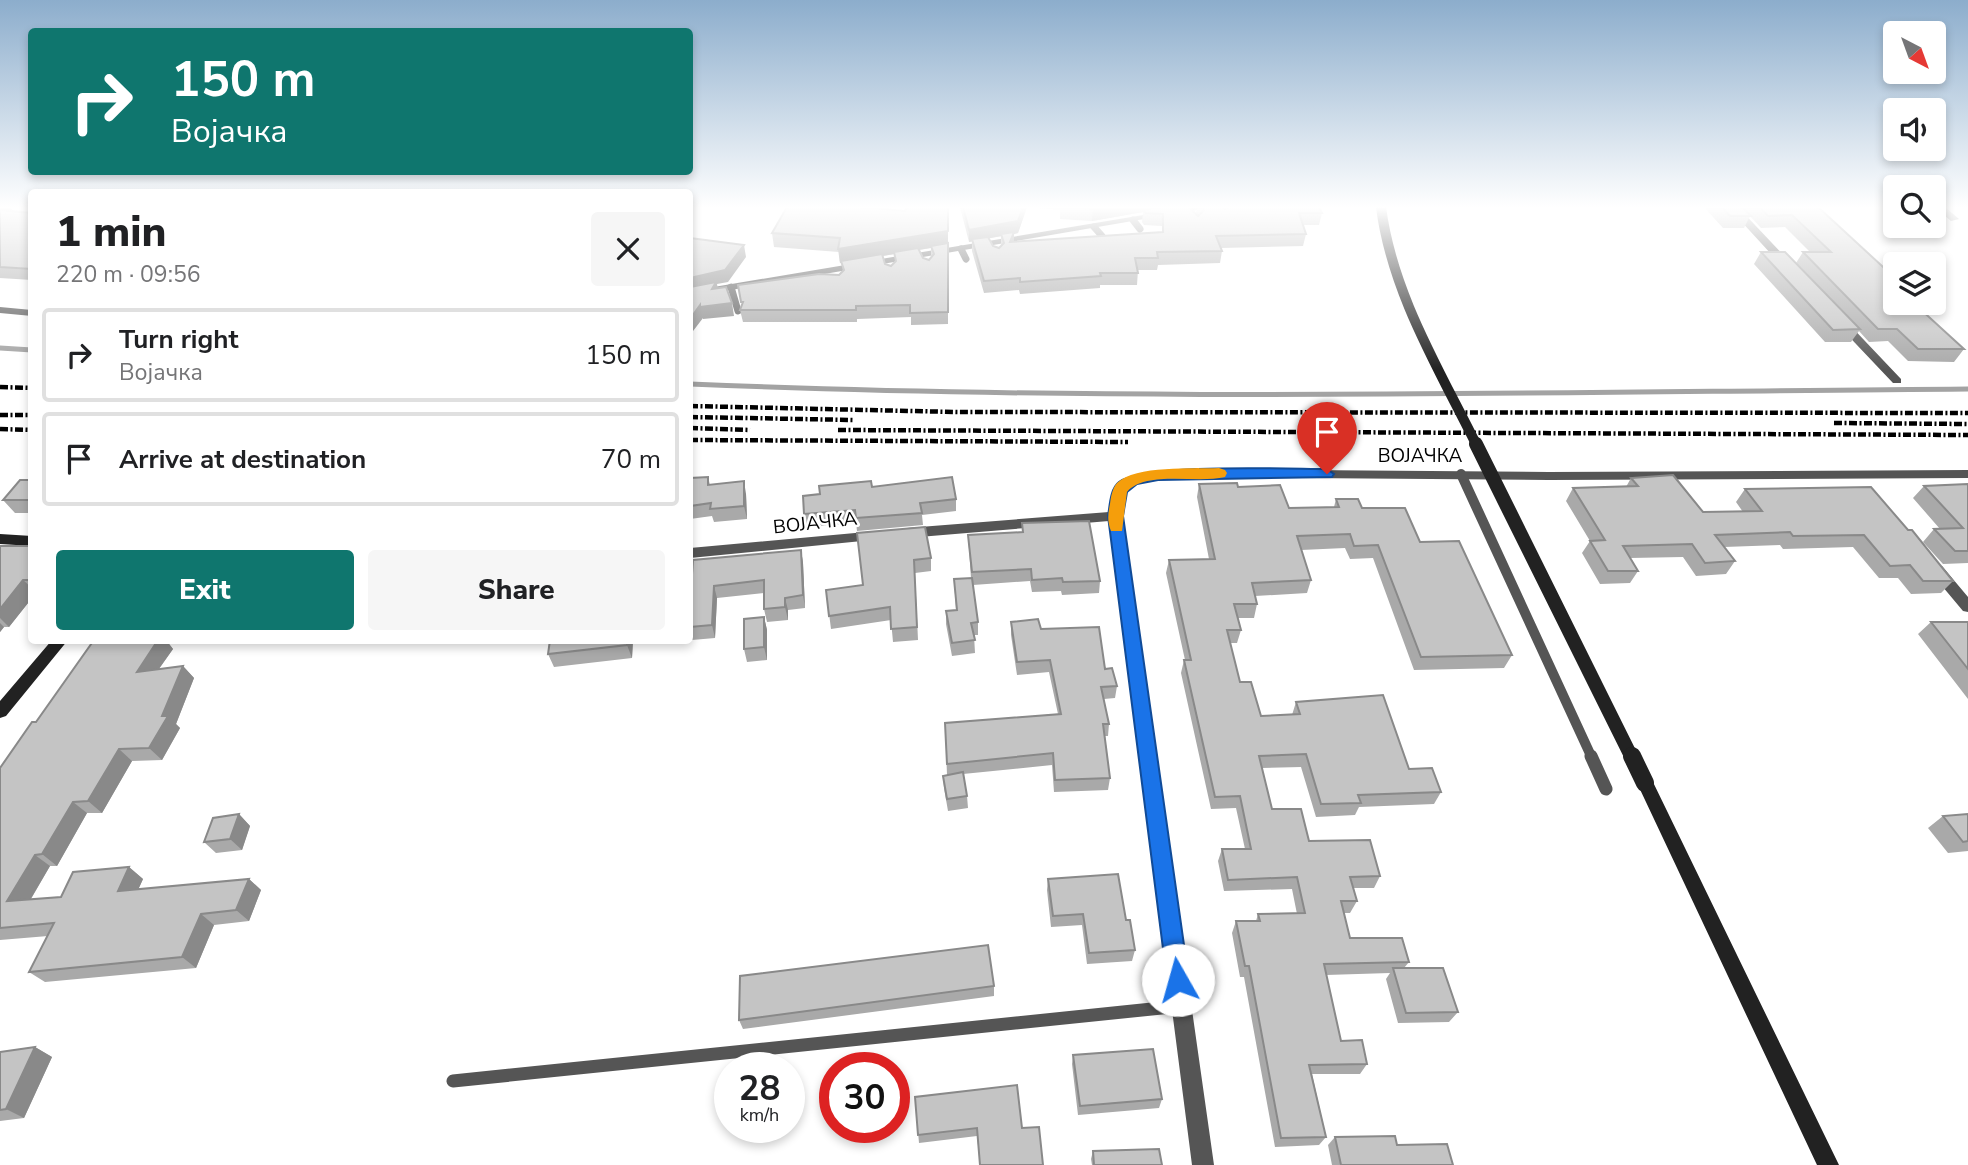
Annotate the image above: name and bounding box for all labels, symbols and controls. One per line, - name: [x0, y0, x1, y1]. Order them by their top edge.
- north arrow: [1883, 21, 1946, 84]
- map controls: [1883, 21, 1946, 315]
- text: 150 m: [171, 46, 315, 113]
- icon: right: [56, 56, 147, 147]
- button: sound: [1883, 98, 1946, 161]
- text: Војачка: [171, 110, 288, 153]
- button: search: [1883, 175, 1946, 238]
- text: 1 min: [56, 204, 166, 261]
- button: close: [591, 212, 665, 286]
- button: layers: [1883, 252, 1946, 315]
- text: 220 m · 09:56: [56, 259, 201, 290]
- text: Turn right: [119, 322, 238, 357]
- icon: right: [60, 336, 98, 374]
- text: 150 m: [585, 338, 661, 373]
- text: Војачка: [119, 357, 203, 388]
- pin: [1297, 402, 1357, 474]
- icon: arrive: [1308, 413, 1346, 451]
- icon: arrive: [60, 440, 98, 478]
- text: Arrive at destination: [119, 442, 366, 477]
- text: 70 m: [601, 442, 661, 477]
- street label: ВОЈАЧКА: [1378, 443, 1462, 469]
- street label: ВОЈАЧКА: [772, 506, 859, 540]
- button: Exit: [56, 550, 354, 630]
- button: Share: [368, 550, 665, 630]
- position arrow: [1141, 943, 1215, 1017]
- speed limit sign: 30: [819, 1052, 910, 1143]
- text: 28: [738, 1065, 781, 1112]
- text: km/h: [740, 1103, 779, 1127]

